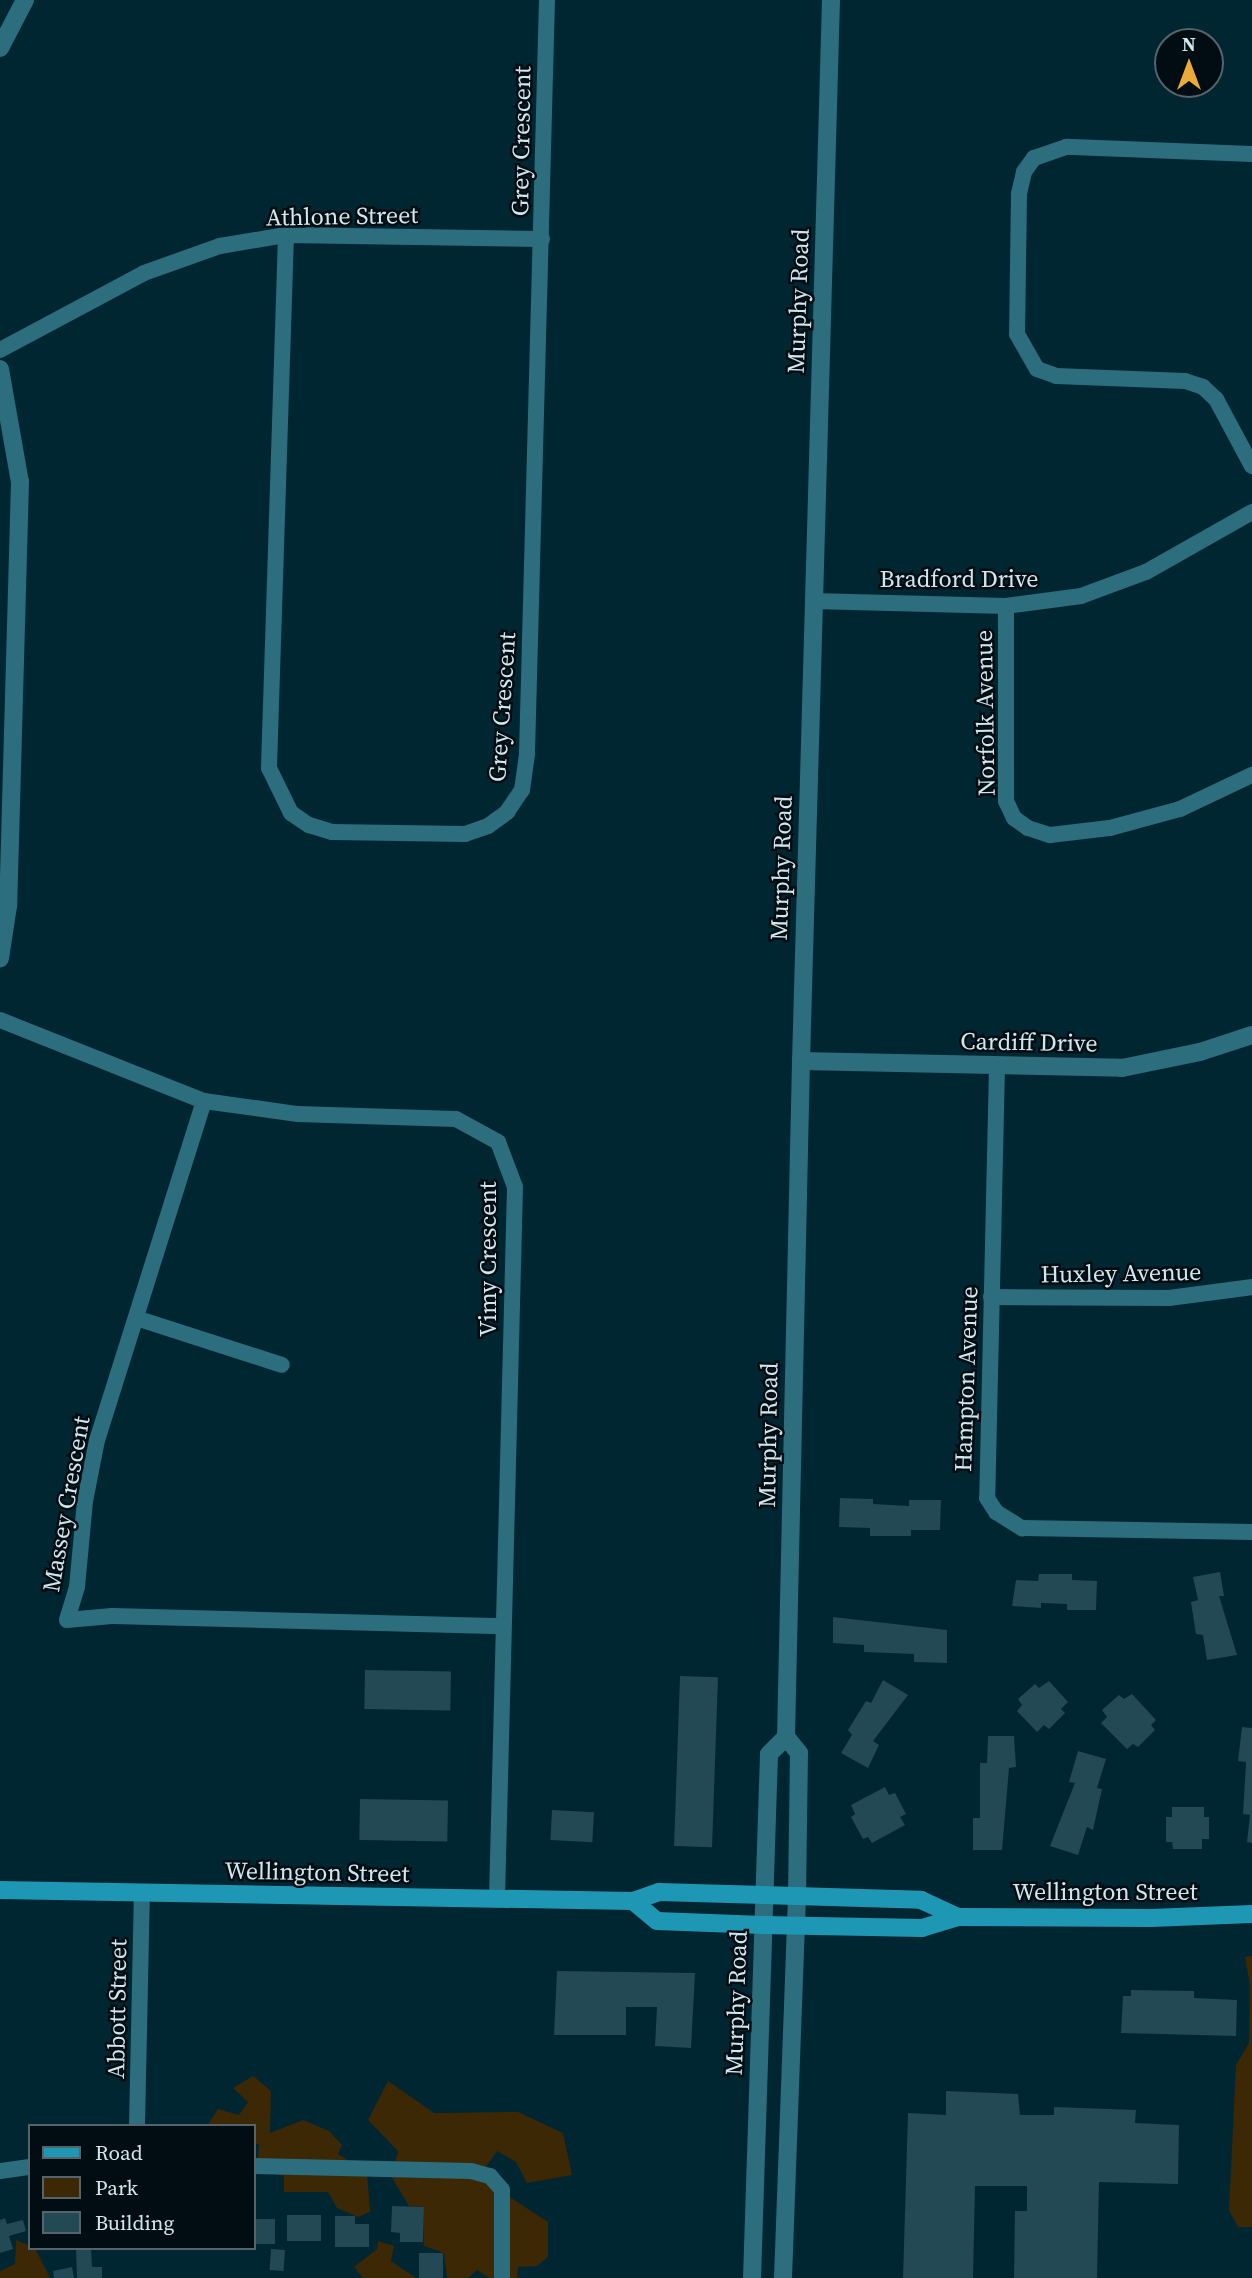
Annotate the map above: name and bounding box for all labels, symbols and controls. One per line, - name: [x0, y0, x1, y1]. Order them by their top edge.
- north arrow: [1154, 28, 1224, 98]
- text: N: [1182, 31, 1196, 57]
- street label: Grey Crescent: [505, 66, 537, 216]
- street label: Athlone Street: [266, 200, 418, 232]
- street label: Murphy Road: [781, 228, 815, 374]
- street label: Bradford Drive: [879, 565, 1039, 593]
- street label: Norfolk Avenue: [969, 630, 1001, 796]
- street label: Grey Crescent: [482, 631, 522, 783]
- street label: Murphy Road: [764, 795, 798, 941]
- street label: Cardiff Drive: [960, 1026, 1098, 1058]
- street label: Vimy Crescent: [474, 1181, 502, 1337]
- street label: Huxley Avenue: [1040, 1257, 1202, 1289]
- street label: Hampton Avenue: [948, 1286, 984, 1472]
- street label: Murphy Road: [752, 1362, 784, 1508]
- street label: Massey Crescent: [36, 1414, 96, 1594]
- street label: Wellington Street: [224, 1856, 410, 1888]
- street label: Wellington Street: [1013, 1878, 1197, 1906]
- street label: Murphy Road: [719, 1930, 753, 2076]
- street label: Abbott Street: [101, 1939, 133, 2079]
- legend: [28, 2124, 256, 2250]
- text: Road: [95, 2138, 143, 2167]
- text: Park: [95, 2173, 138, 2202]
- text: Building: [95, 2208, 174, 2237]

